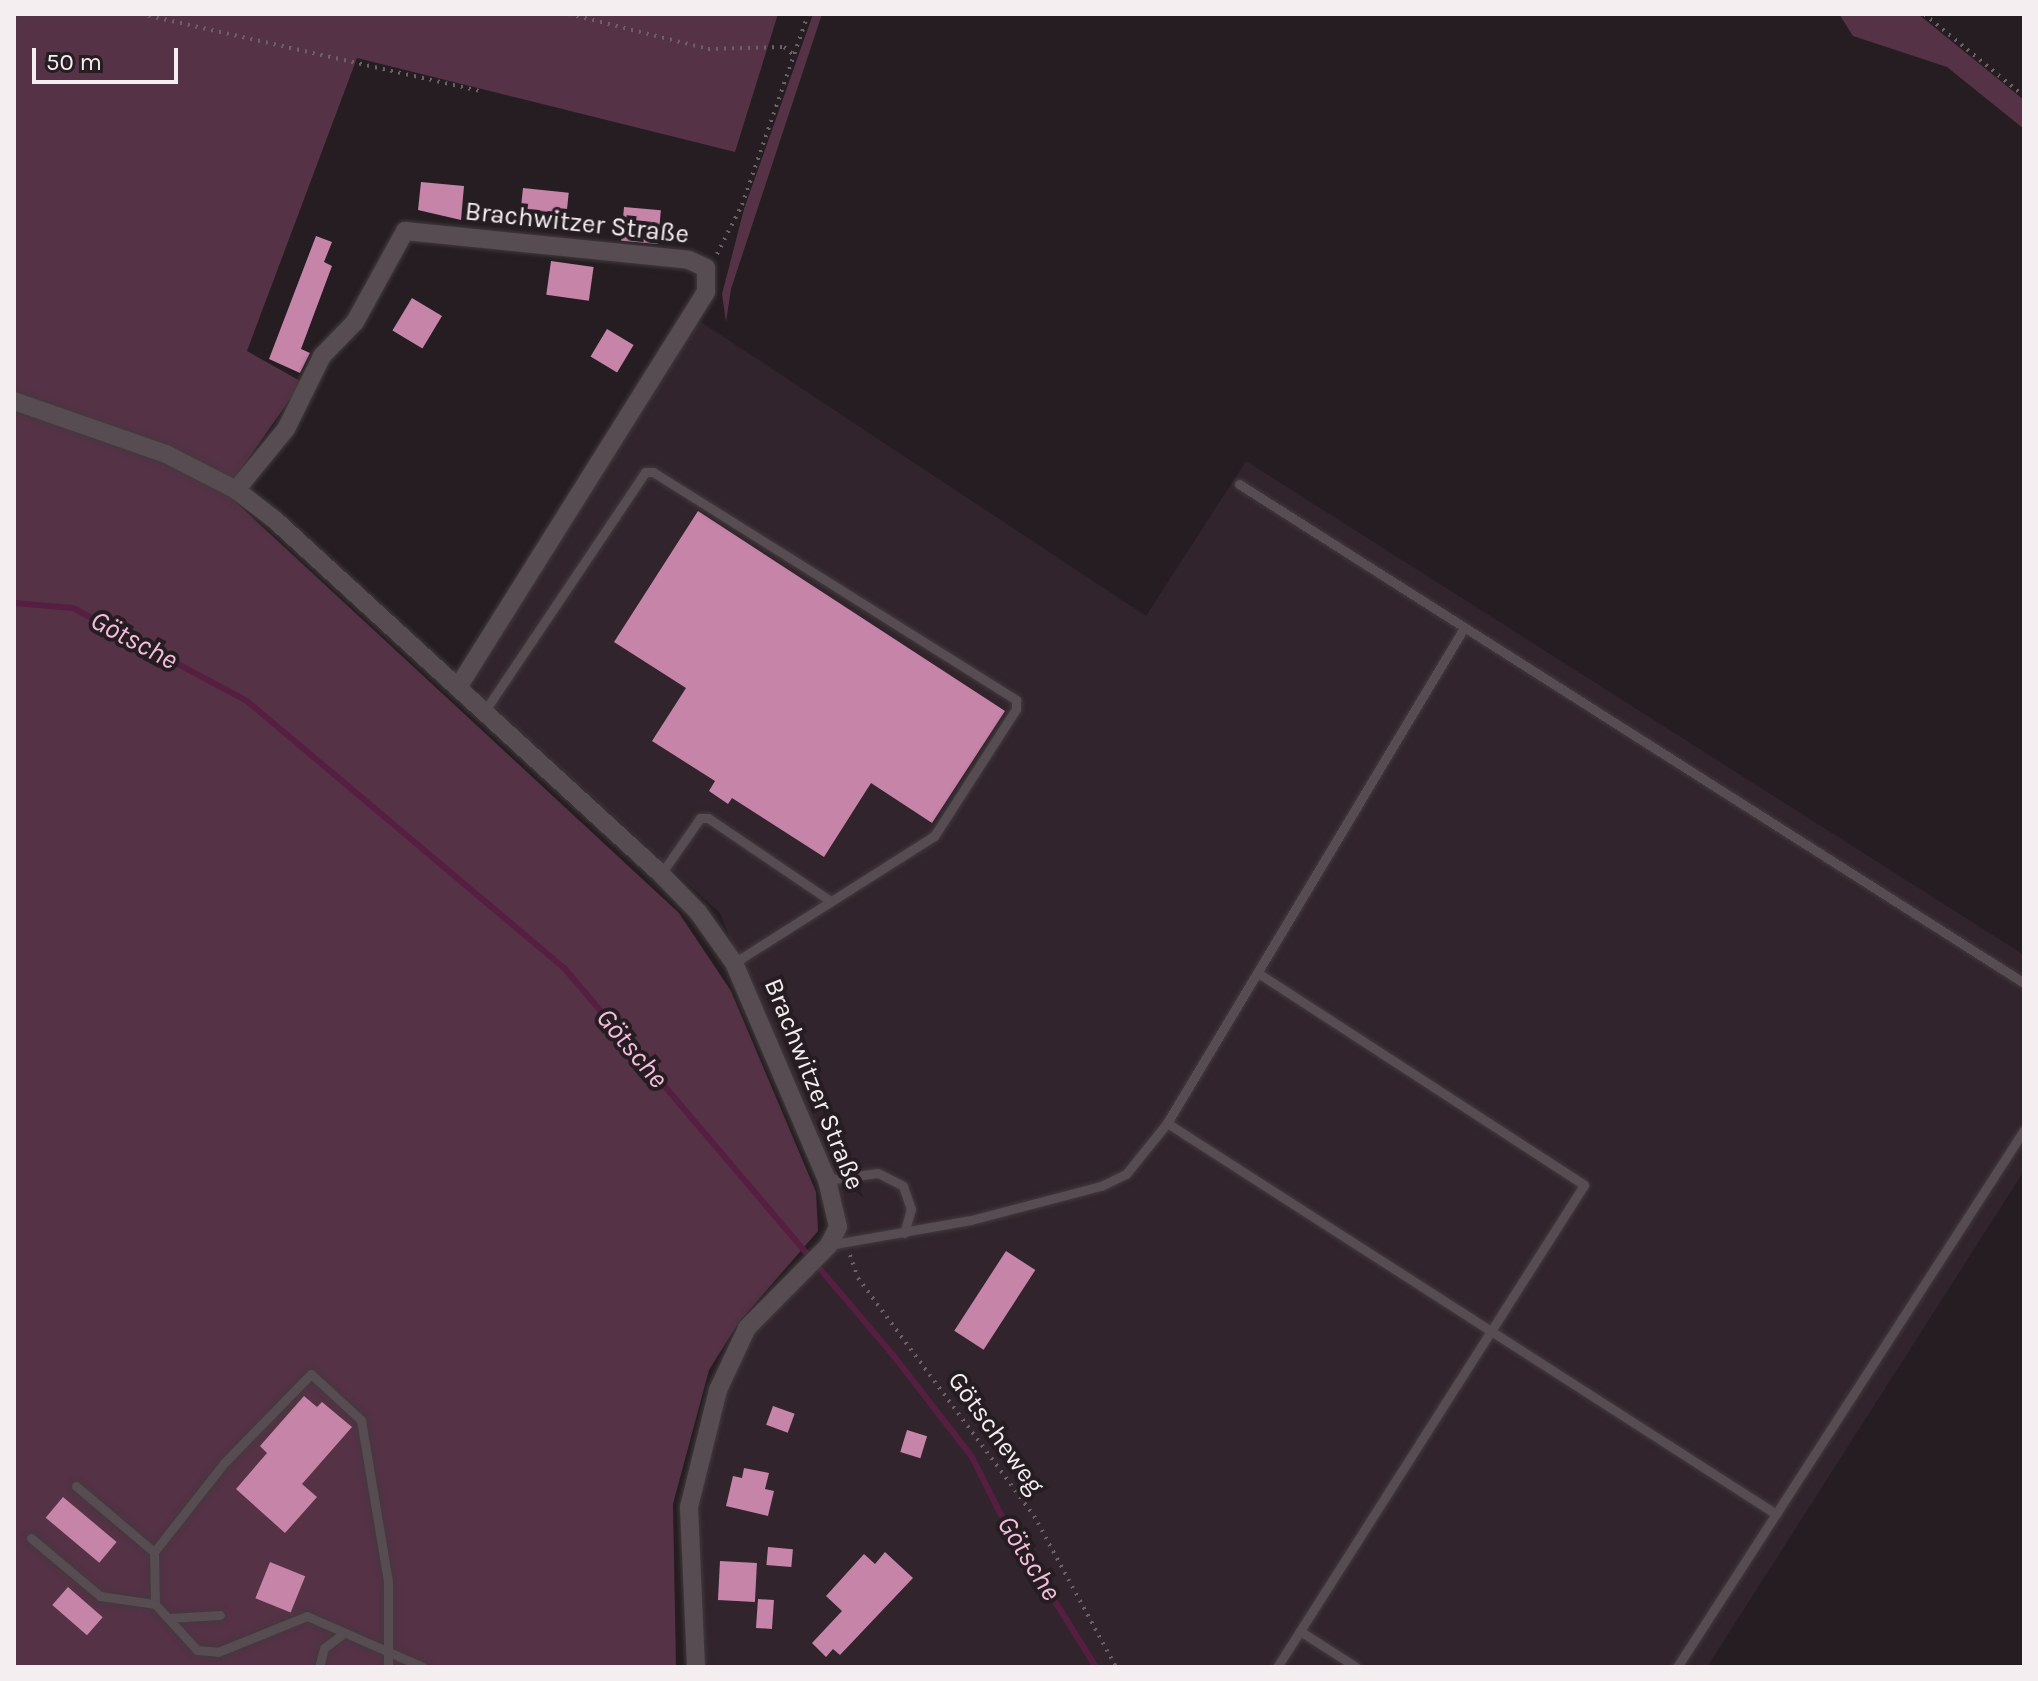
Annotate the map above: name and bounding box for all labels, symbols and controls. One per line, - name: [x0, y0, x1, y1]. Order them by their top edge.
- scale bar: [36, 32, 182, 82]
- text: 50 m: [46, 48, 102, 76]
- street label: Brachwitzer Straße: [463, 196, 691, 250]
- water label: Götsche: [85, 603, 183, 677]
- street label: Brachwitzer Straße: [757, 974, 871, 1194]
- water label: Götsche: [589, 1001, 675, 1095]
- street label: Götscheweg: [941, 1366, 1051, 1500]
- water label: Götsche: [990, 1509, 1068, 1607]

